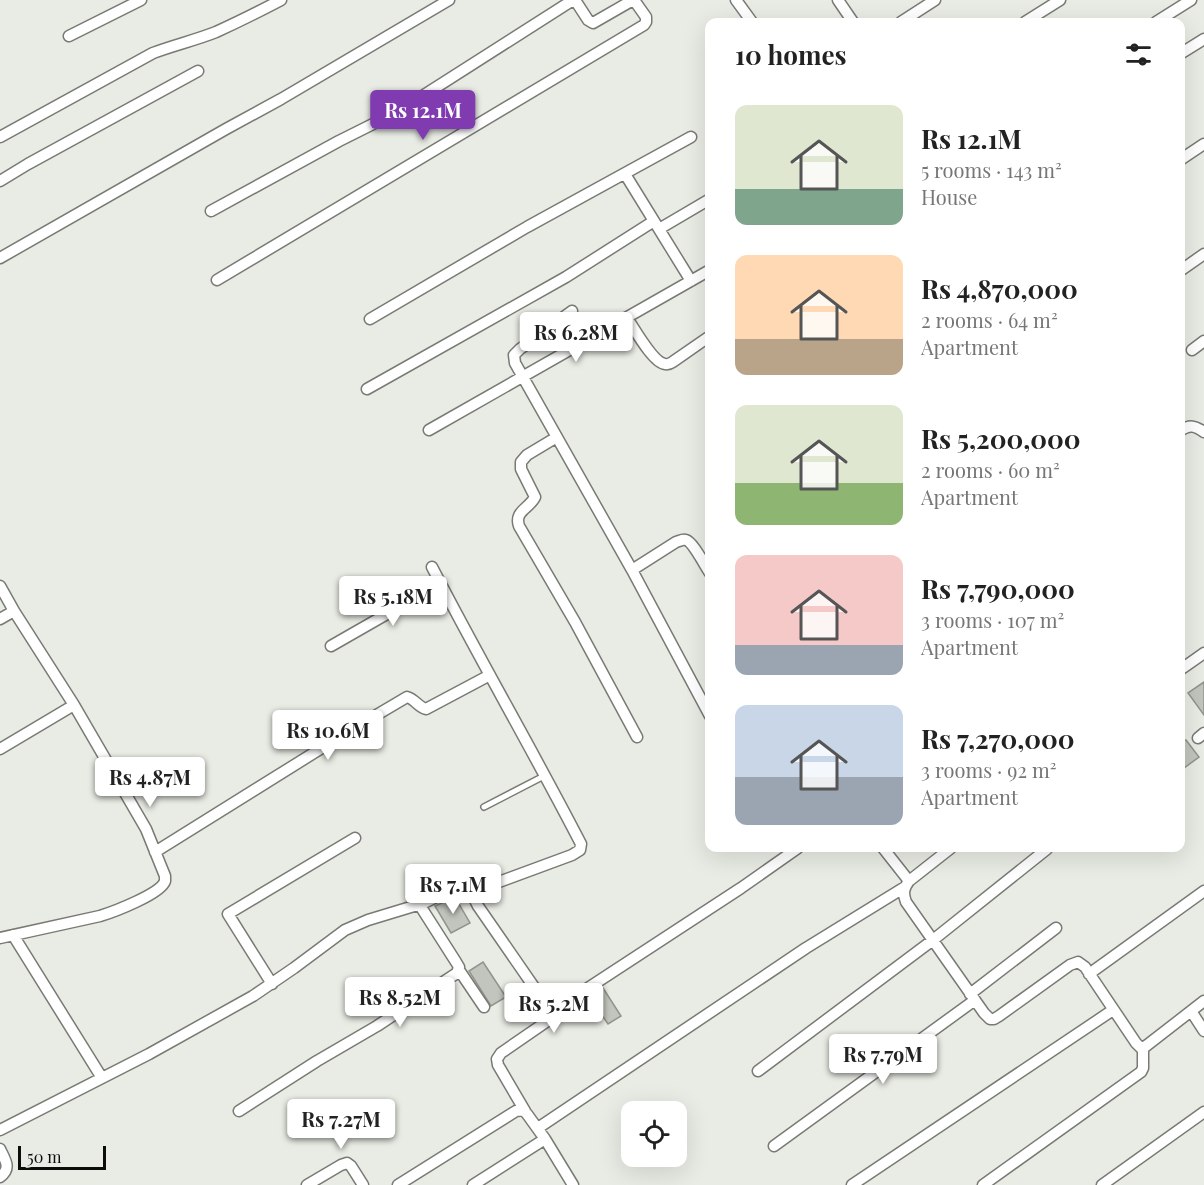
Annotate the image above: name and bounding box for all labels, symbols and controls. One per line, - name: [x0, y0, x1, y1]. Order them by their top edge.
- text: 10 homes: [735, 37, 847, 72]
- icon: filters: [1122, 38, 1155, 71]
- pin: Rs 12.1M: [361, 90, 485, 141]
- text: Rs 12.1M: [384, 96, 462, 123]
- text: Rs 12.1M: [921, 121, 1022, 156]
- icon: home: [783, 129, 855, 201]
- text: 5 rooms · 143 m²: [921, 156, 1062, 183]
- text: House: [921, 183, 977, 210]
- text: Rs 4,870,000: [921, 271, 1078, 306]
- icon: home: [783, 279, 855, 351]
- text: 2 rooms · 64 m²: [921, 306, 1058, 333]
- pin: Rs 6.28M: [514, 312, 638, 363]
- text: Rs 6.28M: [534, 318, 618, 345]
- text: Apartment: [921, 333, 1018, 360]
- text: Rs 5,200,000: [921, 421, 1081, 456]
- icon: home: [783, 429, 855, 501]
- text: 2 rooms · 60 m²: [921, 456, 1060, 483]
- text: Apartment: [921, 483, 1018, 510]
- text: Rs 7,790,000: [921, 571, 1075, 606]
- pin: Rs 5.18M: [331, 576, 455, 627]
- icon: home: [783, 579, 855, 651]
- text: Rs 5.18M: [353, 582, 433, 609]
- text: 3 rooms · 107 m²: [921, 606, 1064, 633]
- text: Apartment: [921, 633, 1018, 660]
- pin: Rs 10.6M: [266, 710, 390, 761]
- text: Rs 10.6M: [286, 716, 370, 743]
- text: Rs 7,270,000: [921, 721, 1075, 756]
- icon: home: [783, 729, 855, 801]
- text: 3 rooms · 92 m²: [921, 756, 1057, 783]
- pin: Rs 4.87M: [88, 757, 212, 808]
- text: Rs 4.87M: [109, 763, 191, 790]
- text: Apartment: [921, 783, 1018, 810]
- pin: Rs 7.1M: [398, 864, 508, 915]
- text: Rs 7.1M: [419, 870, 487, 897]
- pin: Rs 8.52M: [338, 977, 462, 1028]
- text: Rs 8.52M: [359, 983, 441, 1010]
- pin: Rs 5.2M: [499, 983, 609, 1034]
- text: Rs 5.2M: [518, 989, 590, 1016]
- pin: Rs 7.79M: [821, 1034, 945, 1085]
- text: Rs 7.79M: [843, 1040, 923, 1067]
- pin: Rs 7.27M: [279, 1099, 403, 1150]
- map controls: [621, 1101, 687, 1167]
- button: locate: [621, 1101, 687, 1167]
- text: Rs 7.27M: [301, 1105, 381, 1132]
- scale bar: [18, 1143, 106, 1170]
- text: 50 m: [27, 1146, 61, 1167]

